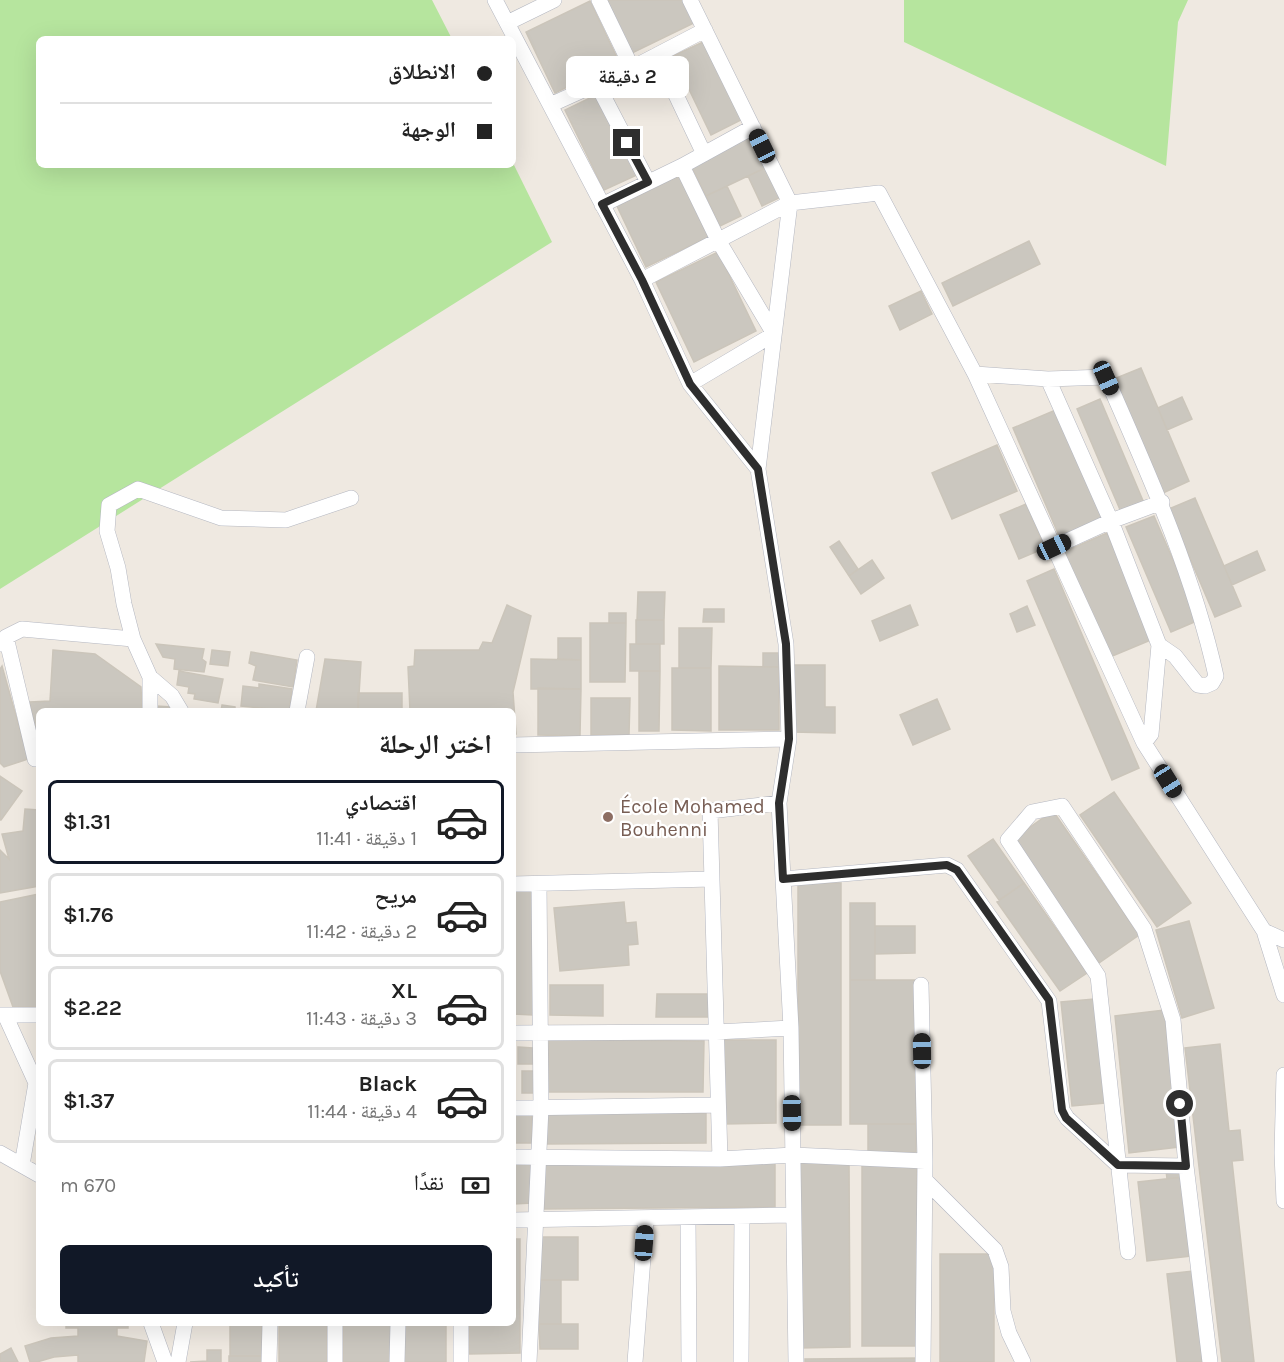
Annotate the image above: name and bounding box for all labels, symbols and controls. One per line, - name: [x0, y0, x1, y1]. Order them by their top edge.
- callout: 2 دقيقة: [566, 56, 688, 98]
- text: الانطلاق: [388, 59, 456, 85]
- text: 2 دقيقة: [598, 65, 657, 88]
- text: الوجهة: [401, 117, 456, 143]
- car: [746, 126, 778, 166]
- route end: [613, 129, 640, 156]
- car: [1090, 358, 1122, 398]
- car: [1034, 531, 1074, 563]
- text: اختر الرحلة: [379, 728, 492, 760]
- car: [1151, 761, 1185, 801]
- text: اقتصادي: [345, 790, 417, 816]
- place label: École Mohamed Bouhenni: [620, 794, 765, 841]
- icon: car: [435, 795, 489, 849]
- text: $1.31: [63, 809, 111, 835]
- marker: École Mohamed Bouhenni: [601, 810, 615, 824]
- text: 1 دقيقة · 11:41: [316, 827, 417, 850]
- text: مريح: [374, 883, 417, 909]
- icon: car: [435, 888, 489, 942]
- text: $1.76: [63, 902, 114, 928]
- text: 2 دقيقة · 11:42: [306, 920, 417, 943]
- text: XL: [391, 978, 417, 1004]
- icon: car: [435, 981, 489, 1035]
- text: $2.22: [63, 995, 122, 1021]
- text: 3 دقيقة · 11:43: [306, 1007, 417, 1030]
- car: [913, 1033, 931, 1069]
- text: Black: [359, 1071, 417, 1097]
- icon: car: [435, 1074, 489, 1128]
- text: $1.37: [63, 1088, 114, 1114]
- route start: [1166, 1090, 1193, 1117]
- car: [783, 1095, 801, 1131]
- text: 4 دقيقة · 11:44: [307, 1100, 417, 1123]
- icon: cash: [459, 1169, 492, 1202]
- text: نقدًا: [414, 1170, 444, 1196]
- text: 670 m: [60, 1174, 116, 1197]
- car: [634, 1224, 654, 1262]
- button: تأكيد: [60, 1245, 492, 1314]

